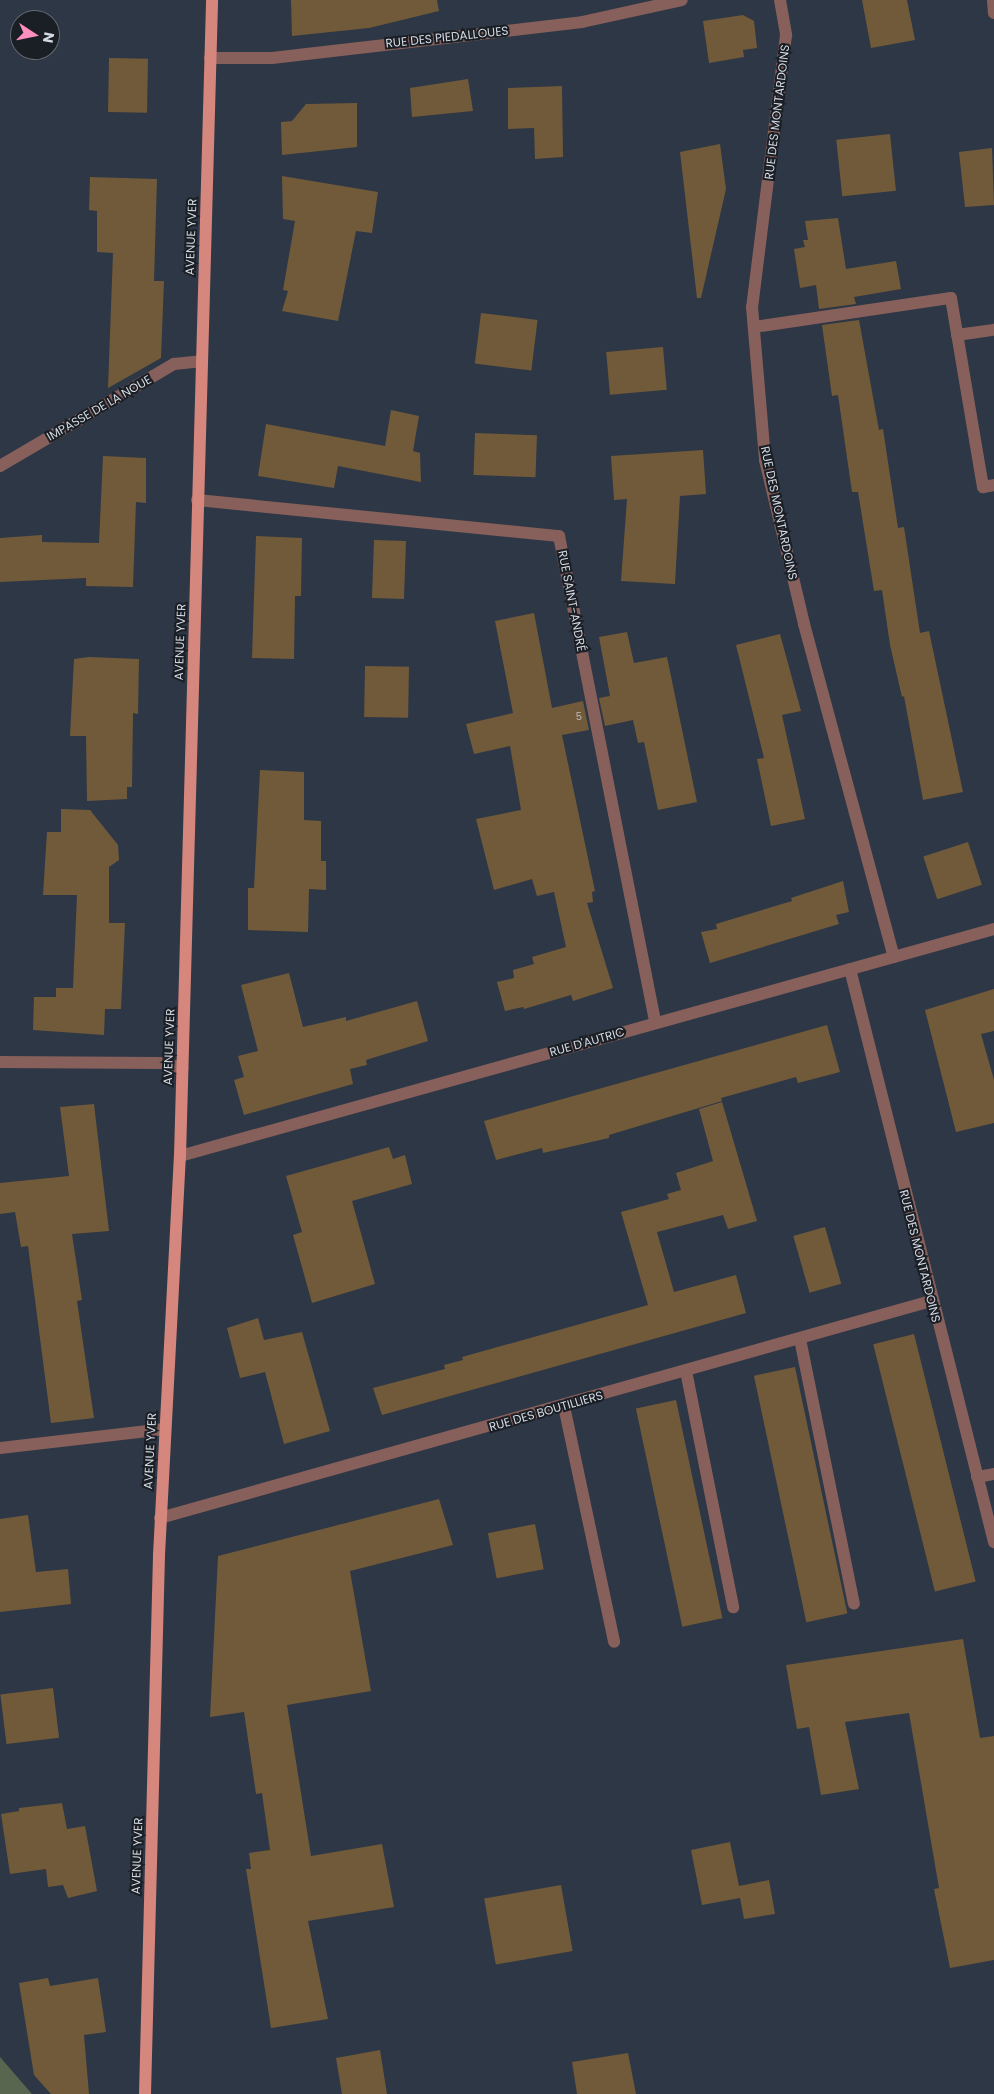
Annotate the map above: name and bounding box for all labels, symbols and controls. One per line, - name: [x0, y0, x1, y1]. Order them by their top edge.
- north arrow: [10, 10, 60, 60]
- street label: RUE DES PIEDALLOUES: [385, 23, 509, 51]
- text: N: [38, 31, 60, 45]
- street label: RUE DES MONTARDOINS: [762, 44, 792, 180]
- street label: AVENUE YVER: [182, 198, 200, 276]
- street label: IMPASSE DE LA NOUE: [44, 372, 154, 444]
- street label: RUE DES MONTARDOINS: [758, 445, 800, 581]
- street label: RUE SAINT-ANDRÉ: [555, 549, 589, 653]
- street label: AVENUE YVER: [171, 603, 189, 681]
- house number: 5: [576, 711, 582, 723]
- street label: AVENUE YVER: [160, 1008, 178, 1086]
- street label: RUE D'AUTRIC: [548, 1024, 626, 1060]
- street label: RUE DES MONTARDOINS: [897, 1188, 943, 1324]
- street label: RUE DES BOUTILLIERS: [487, 1388, 605, 1434]
- street label: AVENUE YVER: [141, 1412, 159, 1490]
- street label: AVENUE YVER: [128, 1817, 146, 1895]

